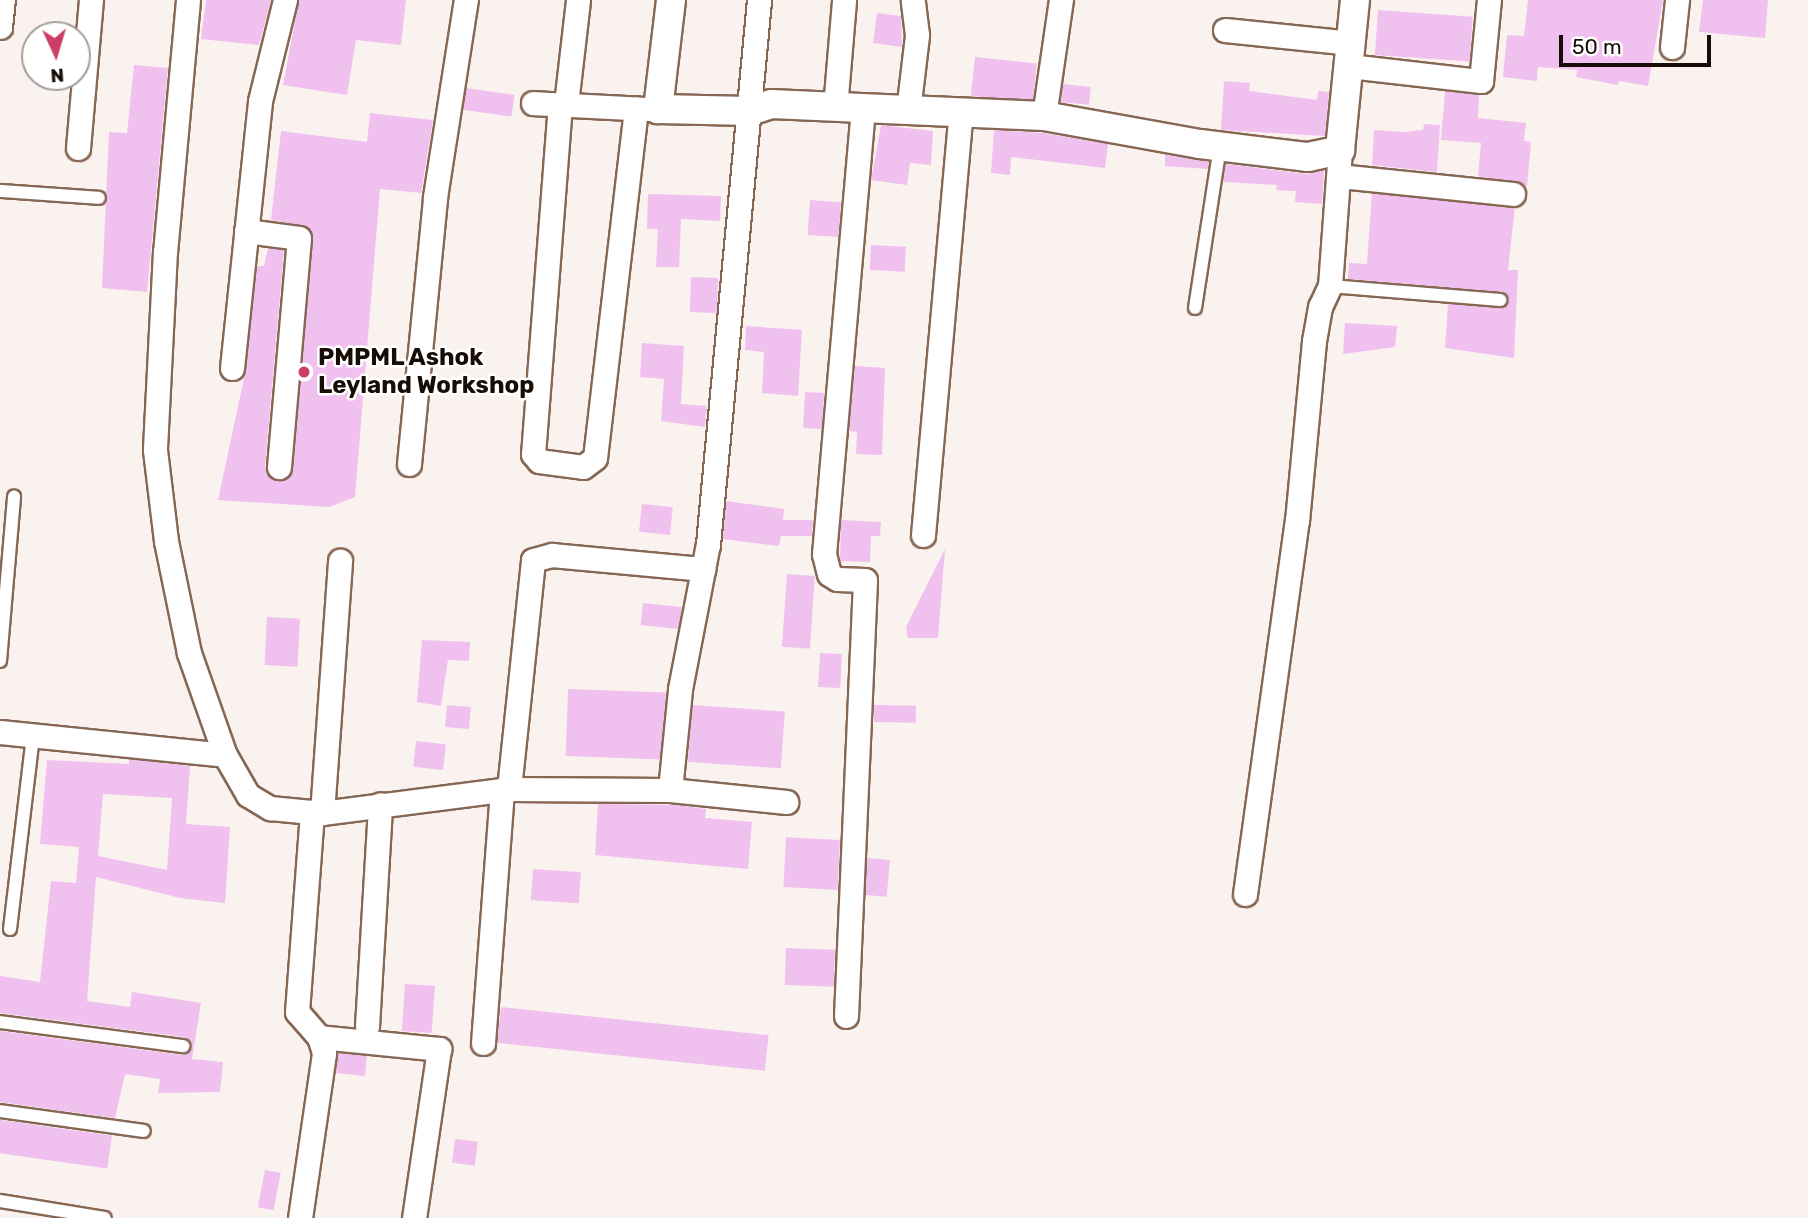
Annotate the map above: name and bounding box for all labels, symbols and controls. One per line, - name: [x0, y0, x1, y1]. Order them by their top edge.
- north arrow: [21, 21, 91, 91]
- scale bar: [1563, 21, 1715, 65]
- text: 50 m: [1572, 34, 1622, 59]
- text: N: [50, 64, 65, 87]
- place label: PMPML Ashok Leyland Workshop: [318, 344, 534, 400]
- marker: PMPML Ashok Leyland Workshop: [296, 364, 312, 380]

